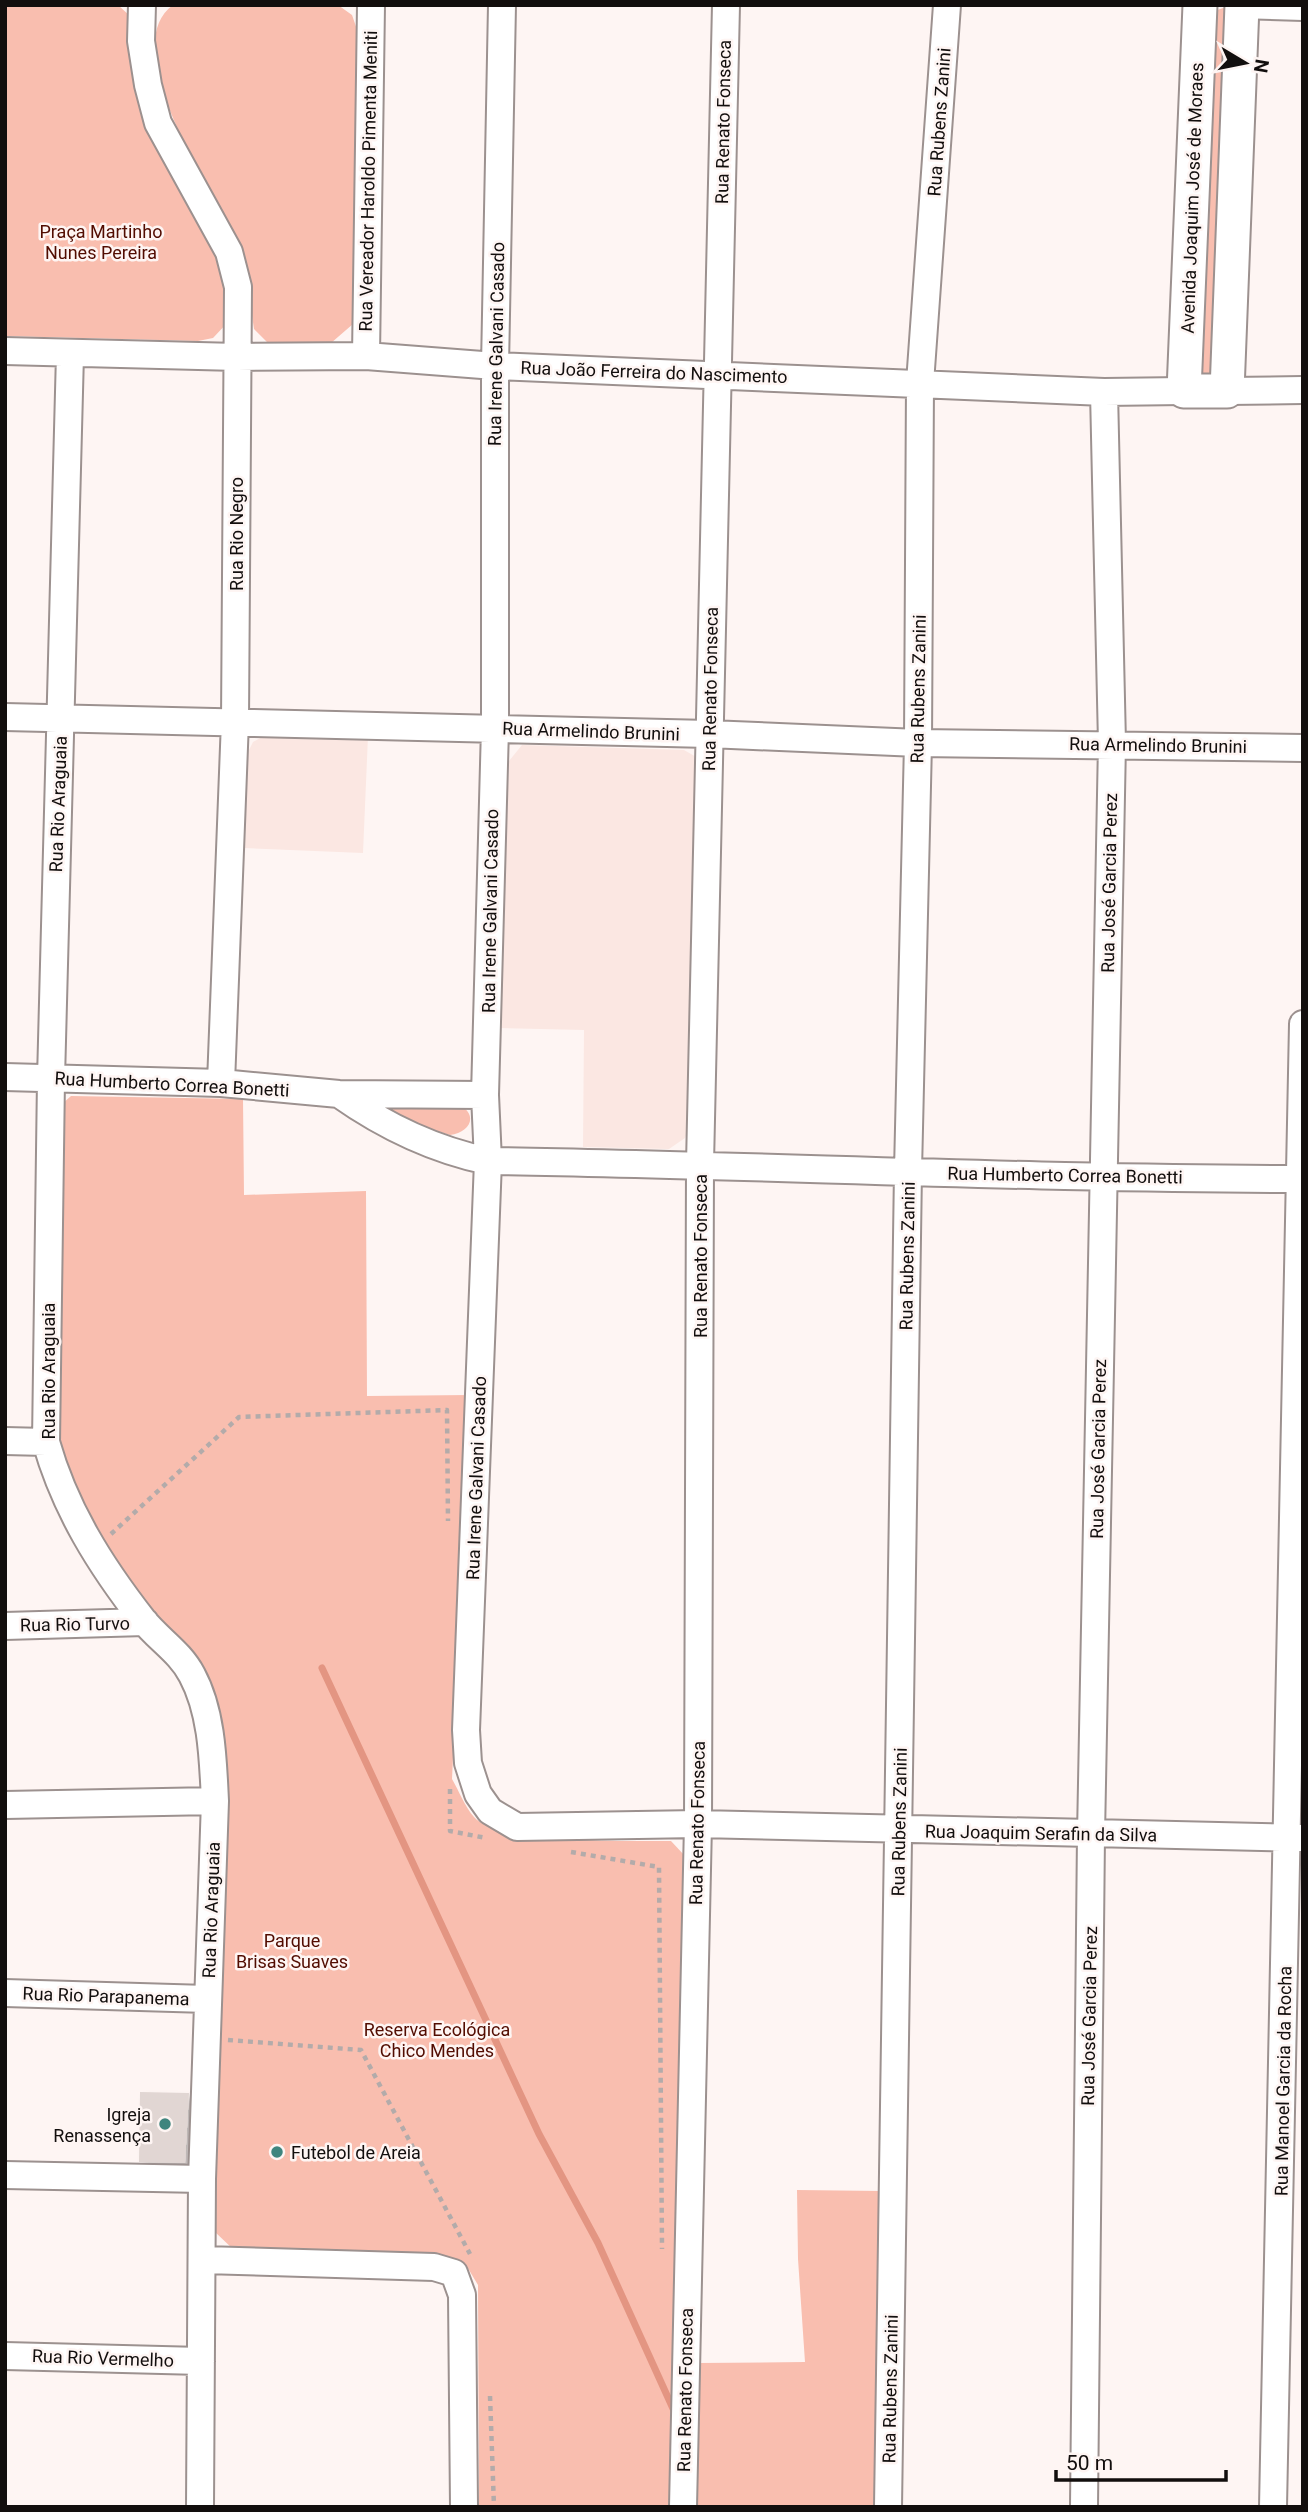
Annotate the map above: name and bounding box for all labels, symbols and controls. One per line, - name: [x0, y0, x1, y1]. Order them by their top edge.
- north arrow: [1210, 28, 1280, 98]
- street label: Rua Vereador Haroldo Pimenta Meniti: [355, 30, 381, 332]
- street label: Rua Renato Fonseca: [711, 40, 735, 204]
- street label: Rua Rubens Zanini: [923, 47, 955, 197]
- text: N: [1249, 57, 1274, 74]
- street label: Avenida Joaquim José de Moraes: [1177, 62, 1207, 334]
- park label: Praça Martinho Nunes Pereira: [39, 221, 163, 263]
- street label: Rua Irene Galvani Casado: [484, 242, 508, 446]
- street label: Rua João Ferreira do Nascimento: [520, 357, 788, 387]
- street label: Rua Rio Negro: [226, 477, 247, 591]
- street label: Rua Renato Fonseca: [698, 607, 722, 771]
- street label: Rua Rubens Zanini: [906, 614, 930, 764]
- street label: Rua Armelindo Brunini: [502, 717, 680, 745]
- street label: Rua Armelindo Brunini: [1069, 733, 1247, 757]
- street label: Rua Rio Araguaia: [45, 735, 71, 873]
- street label: Rua José Garcia Perez: [1097, 793, 1121, 973]
- street label: Rua Irene Galvani Casado: [478, 809, 502, 1013]
- street label: Rua Humberto Correa Bonetti: [54, 1067, 290, 1101]
- street label: Rua Humberto Correa Bonetti: [947, 1162, 1183, 1188]
- street label: Rua Renato Fonseca: [690, 1174, 711, 1338]
- street label: Rua Rubens Zanini: [895, 1181, 919, 1331]
- street label: Rua Rio Araguaia: [38, 1303, 59, 1439]
- street label: Rua José Garcia Perez: [1086, 1359, 1110, 1539]
- street label: Rua Irene Galvani Casado: [462, 1376, 490, 1580]
- street label: Rua Rio Turvo: [20, 1613, 130, 1635]
- street label: Rua Renato Fonseca: [685, 1741, 709, 1905]
- street label: Rua Rubens Zanini: [887, 1747, 911, 1897]
- street label: Rua Joaquim Serafin da Silva: [925, 1820, 1157, 1846]
- street label: Rua Rio Araguaia: [198, 1841, 224, 1979]
- street label: Rua José Garcia Perez: [1077, 1926, 1101, 2106]
- park label: Parque Brisas Suaves: [236, 1930, 348, 1972]
- street label: Rua Manoel Garcia da Rocha: [1270, 1966, 1296, 2196]
- street label: Rua Rio Parapanema: [22, 1983, 190, 2009]
- park label: Reserva Ecológica Chico Mendes: [364, 2019, 510, 2061]
- place label: Igreja Renassença: [53, 2104, 151, 2146]
- marker: Igreja Renassença: [157, 2116, 173, 2132]
- place label: Futebol de Areia: [291, 2142, 421, 2163]
- marker: Futebol de Areia: [269, 2144, 285, 2160]
- street label: Rua Renato Fonseca: [673, 2308, 697, 2472]
- street label: Rua Rubens Zanini: [878, 2314, 902, 2464]
- street label: Rua Rio Vermelho: [32, 2345, 174, 2371]
- scale bar: [1056, 2438, 1226, 2482]
- text: 50 m: [1066, 2451, 1113, 2475]

